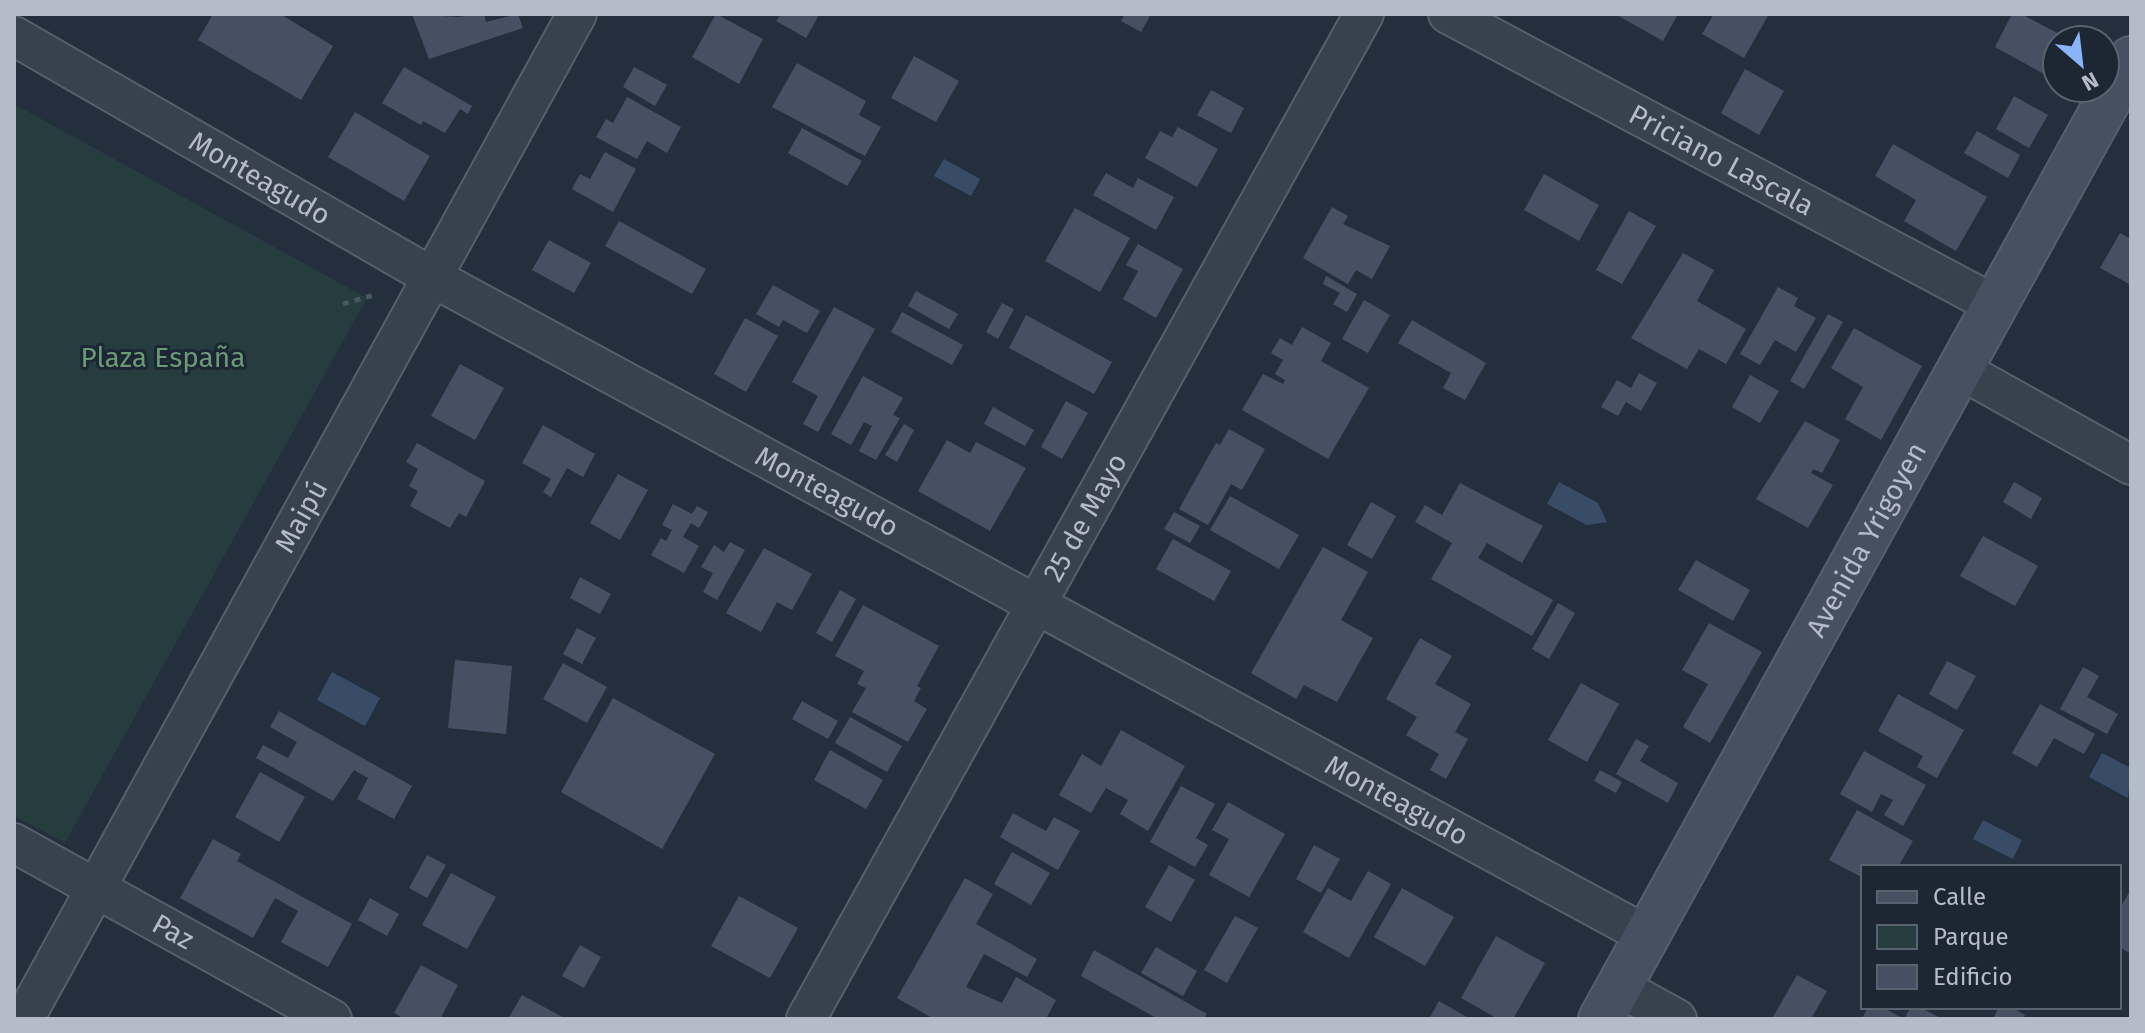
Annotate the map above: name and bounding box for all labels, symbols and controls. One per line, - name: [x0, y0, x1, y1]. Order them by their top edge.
- north arrow: [2041, 24, 2121, 104]
- text: N: [2077, 66, 2103, 97]
- street label: Priciano Lascala: [1624, 97, 1820, 222]
- street label: Monteagudo: [183, 124, 337, 232]
- park label: Plaza España: [81, 341, 245, 374]
- street label: Avenida Yrigoyen: [1799, 436, 1933, 642]
- street label: Monteagudo: [750, 439, 904, 543]
- street label: 25 de Mayo: [1036, 447, 1133, 587]
- street label: Maipú: [267, 474, 334, 558]
- street label: Monteagudo: [1320, 748, 1474, 852]
- legend: [1861, 865, 2121, 1009]
- text: Calle: [1933, 883, 1986, 911]
- street label: Paz: [147, 906, 200, 956]
- text: Parque: [1933, 923, 2009, 951]
- text: Edificio: [1933, 963, 2013, 991]

